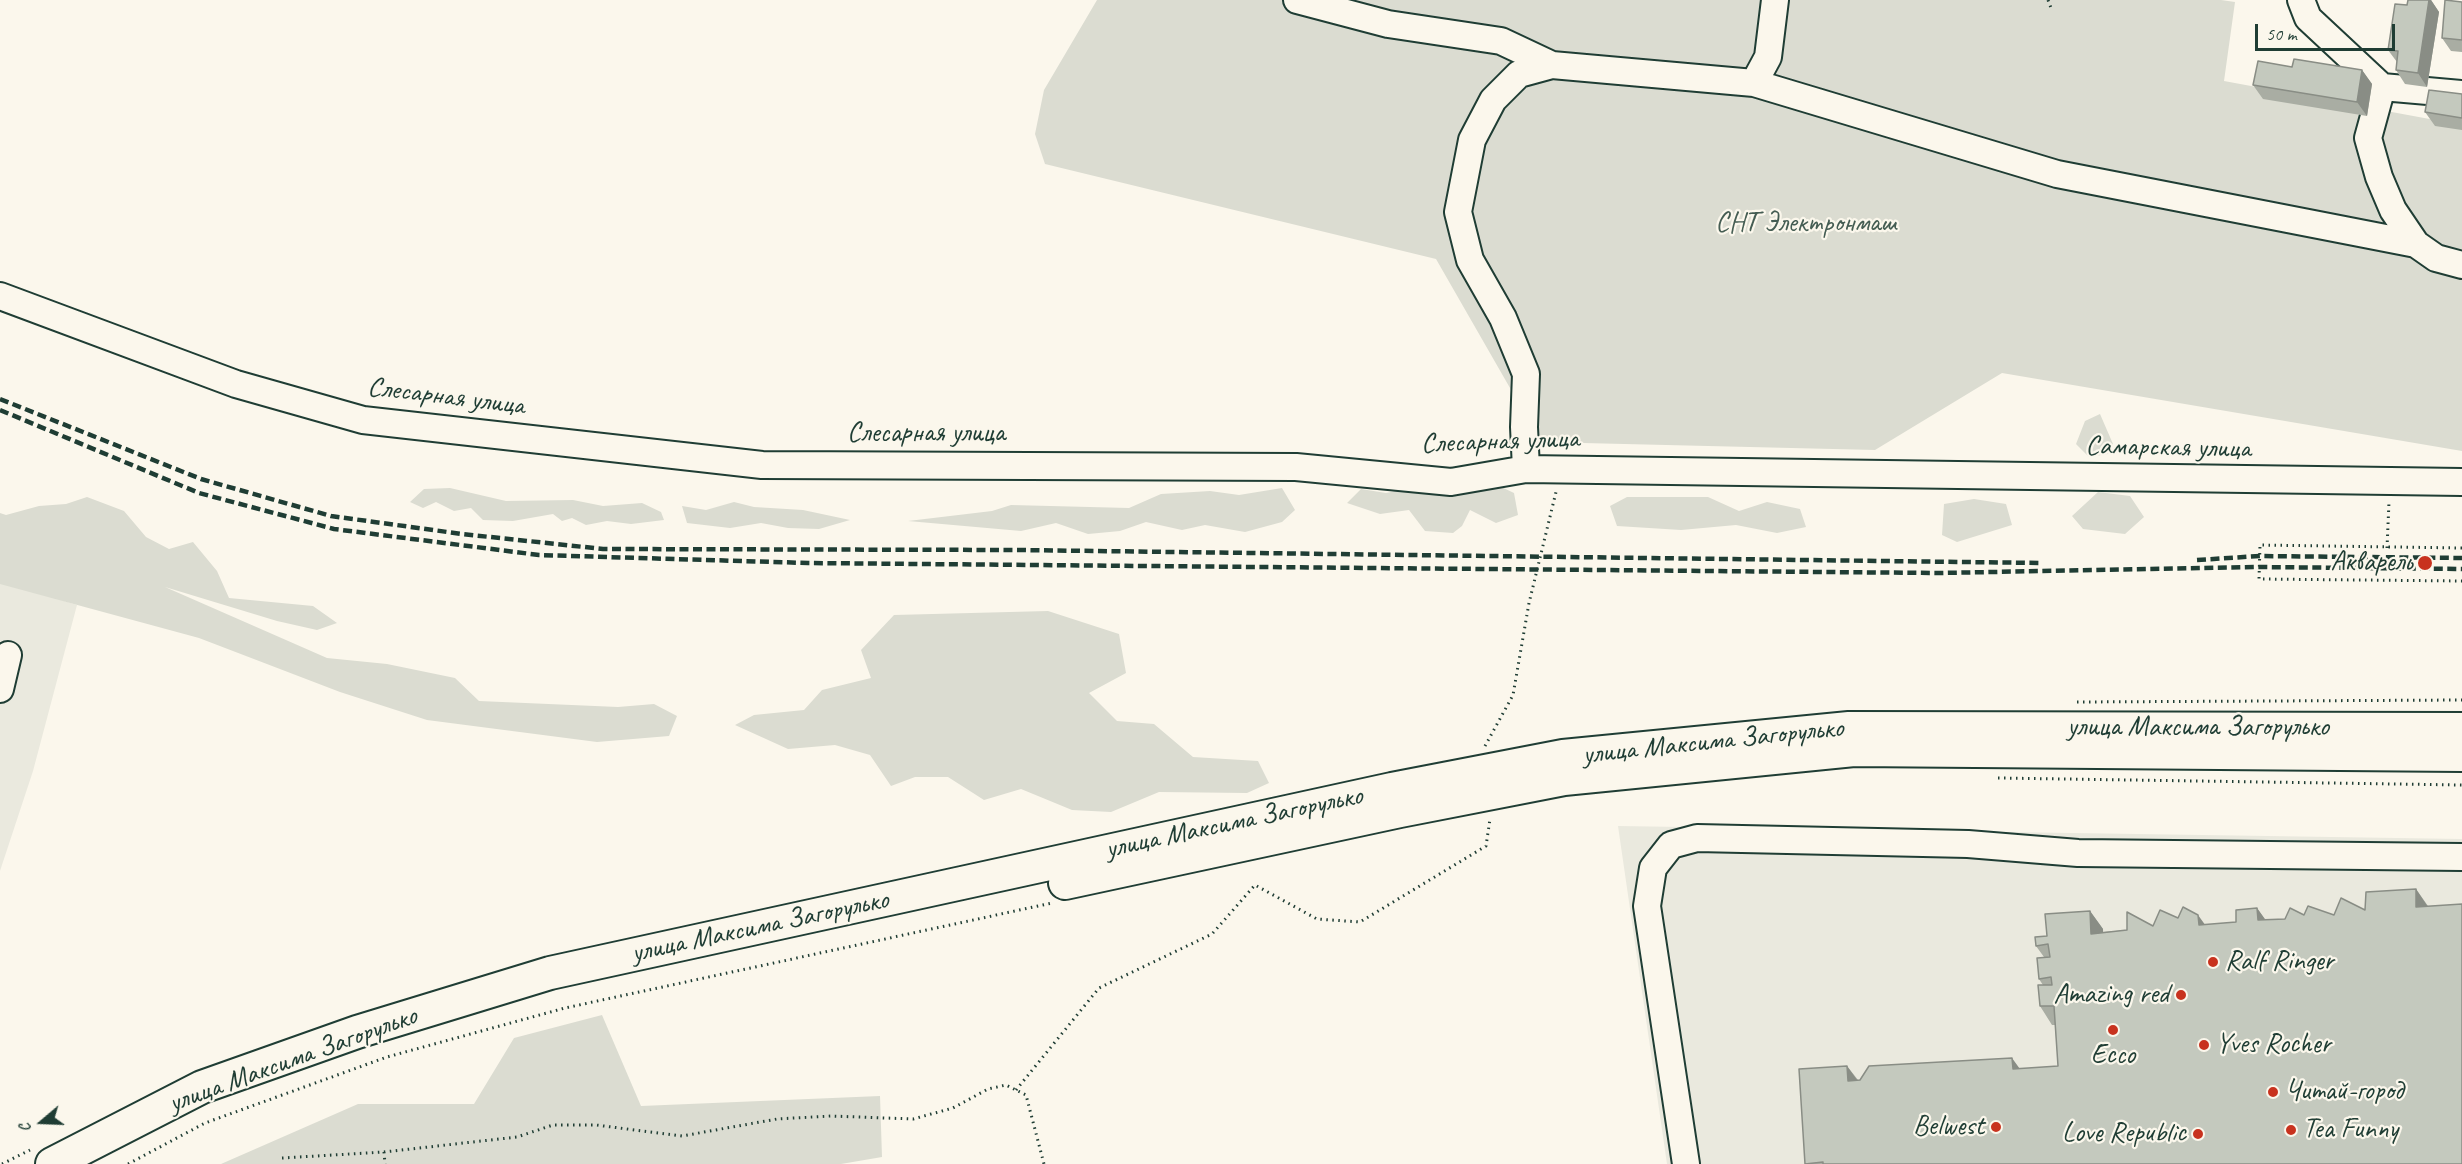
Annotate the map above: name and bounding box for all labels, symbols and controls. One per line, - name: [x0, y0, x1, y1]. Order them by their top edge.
- scale bar: [2258, 12, 2398, 50]
- text: 50 m: [2266, 23, 2297, 45]
- park label: СНТ Электронмаш: [1715, 207, 1897, 241]
- street label: Слесарная улица: [366, 371, 526, 423]
- street label: Слесарная улица: [847, 417, 1005, 451]
- street label: Слесарная улица: [1421, 422, 1579, 462]
- street label: Самарская улица: [2085, 430, 2251, 466]
- place label: Акварель: [2330, 546, 2412, 580]
- marker: Акварель: [2416, 554, 2434, 572]
- street label: улица Максима Загорулько: [2067, 711, 2329, 745]
- street label: улица Максима Загорулько: [1581, 712, 1845, 772]
- street label: улица Максима Загорулько: [1102, 779, 1366, 867]
- street label: улица Максима Загорулько: [628, 883, 892, 971]
- place label: Ralf Ringer: [2225, 945, 2334, 979]
- marker: Ralf Ringer: [2206, 955, 2220, 969]
- place label: Amazing red: [2053, 978, 2169, 1012]
- marker: Amazing red: [2174, 988, 2188, 1002]
- street label: улица Максима Загорулько: [164, 999, 422, 1121]
- marker: Ecco: [2106, 1023, 2120, 1037]
- place label: Yves Rocher: [2216, 1028, 2331, 1062]
- marker: Yves Rocher: [2197, 1038, 2211, 1052]
- place label: Ecco: [2091, 1039, 2135, 1073]
- place label: Читай-город: [2285, 1075, 2403, 1109]
- marker: Читай-город: [2266, 1085, 2280, 1099]
- north arrow: [12, 1092, 72, 1152]
- place label: Belwest: [1913, 1110, 1984, 1144]
- place label: Tea Funny: [2303, 1113, 2398, 1147]
- place label: Love Republic: [2062, 1117, 2186, 1151]
- marker: Belwest: [1989, 1120, 2003, 1134]
- text: С: [14, 1121, 36, 1135]
- marker: Tea Funny: [2284, 1123, 2298, 1137]
- marker: Love Republic: [2191, 1127, 2205, 1141]

